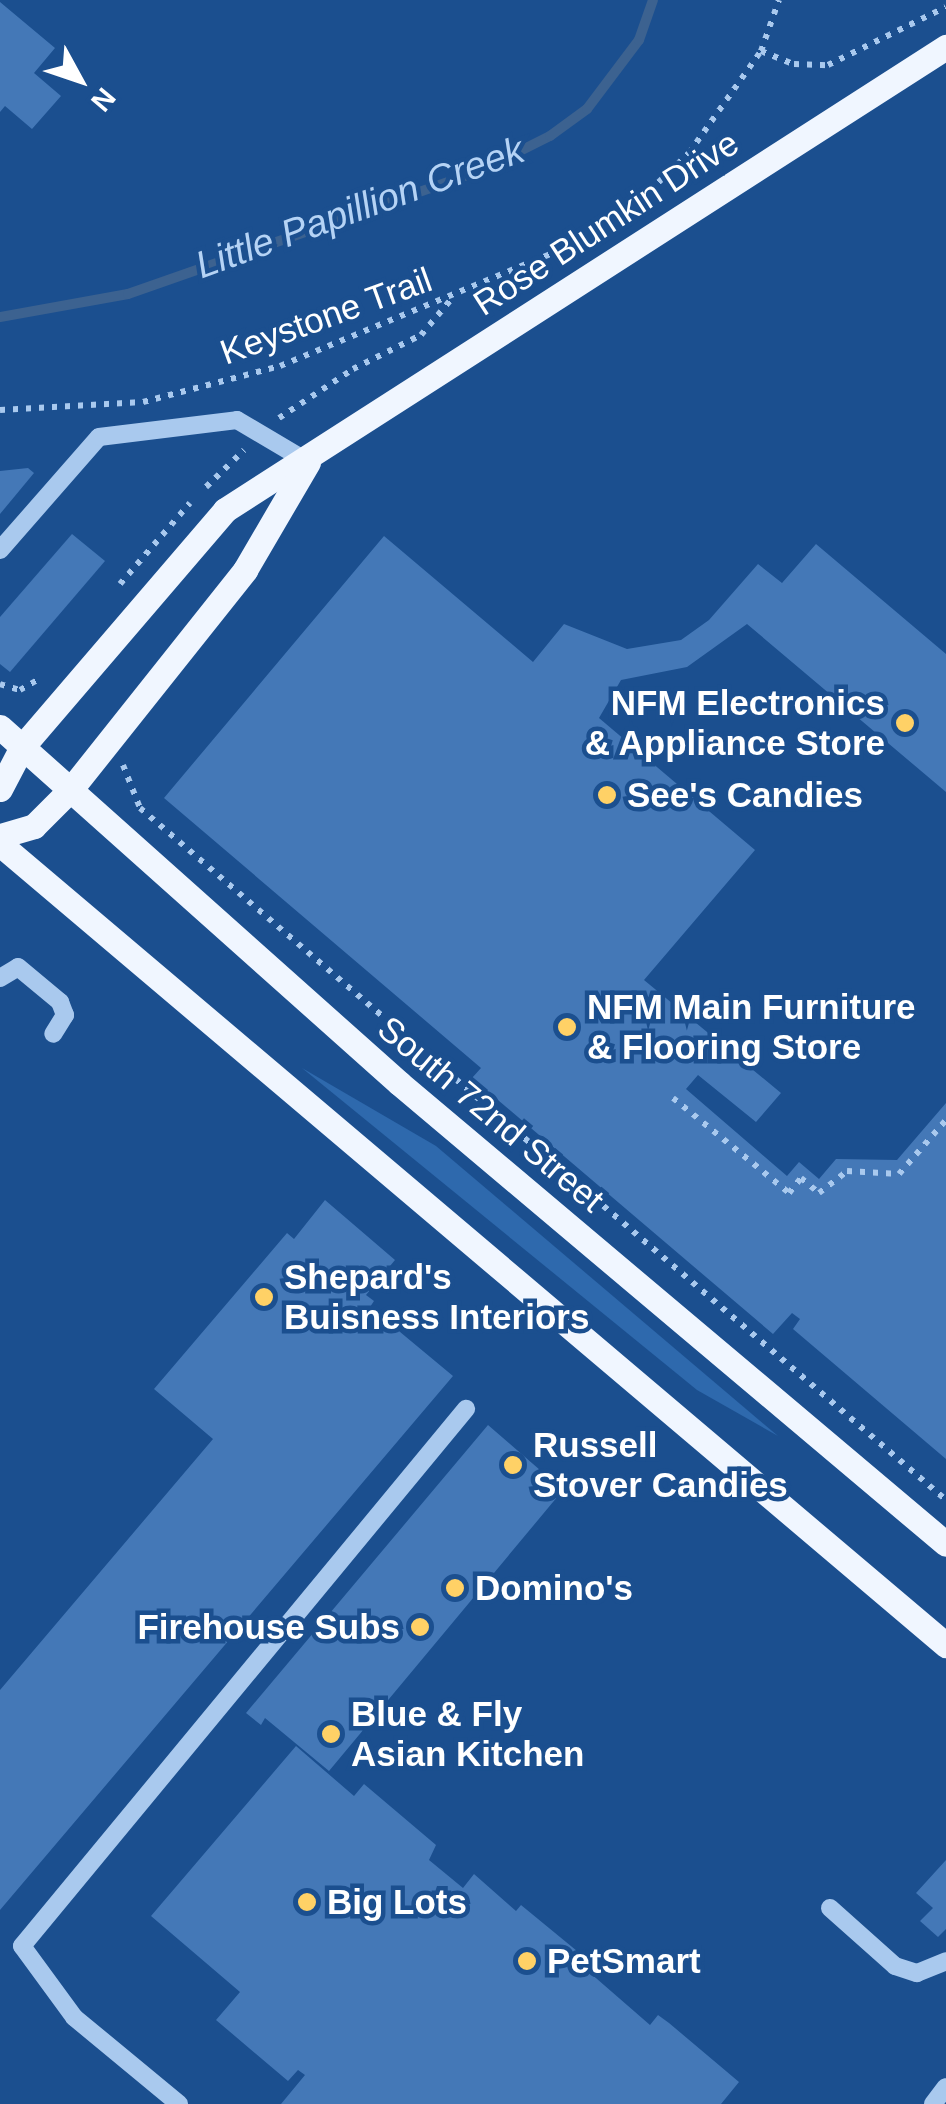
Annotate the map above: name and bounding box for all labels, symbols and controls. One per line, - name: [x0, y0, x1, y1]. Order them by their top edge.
- north arrow: [30, 30, 130, 130]
- text: N: [85, 82, 122, 117]
- street label: Rose Blumkin Drive: [466, 122, 746, 324]
- water label: Little Papillion Creek: [189, 127, 531, 289]
- street label: Keystone Trail: [214, 258, 438, 374]
- place label: NFM Electronics & Appliance Store: [584, 682, 885, 764]
- marker: NFM Electronics & Appliance Store: [894, 712, 916, 734]
- place label: See's Candies: [627, 774, 863, 816]
- marker: See's Candies: [596, 784, 618, 806]
- place label: NFM Main Furniture & Flooring Store: [587, 986, 916, 1068]
- street label: South 72nd Street: [369, 1007, 613, 1221]
- marker: NFM Main Furniture & Flooring Store: [556, 1016, 578, 1038]
- place label: Shepard's Buisness Interiors: [284, 1256, 589, 1338]
- marker: Shepard's Buisness Interiors: [253, 1286, 275, 1308]
- place label: Russell Stover Candies: [533, 1424, 788, 1506]
- marker: Russell Stover Candies: [502, 1454, 524, 1476]
- place label: Domino's: [475, 1567, 633, 1609]
- marker: Domino's: [444, 1577, 466, 1599]
- place label: Firehouse Subs: [137, 1606, 400, 1648]
- marker: Firehouse Subs: [409, 1616, 431, 1638]
- place label: Blue & Fly Asian Kitchen: [351, 1693, 584, 1775]
- marker: Blue & Fly Asian Kitchen: [320, 1723, 342, 1745]
- place label: Big Lots: [327, 1881, 467, 1923]
- marker: Big Lots: [296, 1891, 318, 1913]
- place label: PetSmart: [547, 1940, 701, 1982]
- marker: PetSmart: [516, 1950, 538, 1972]

